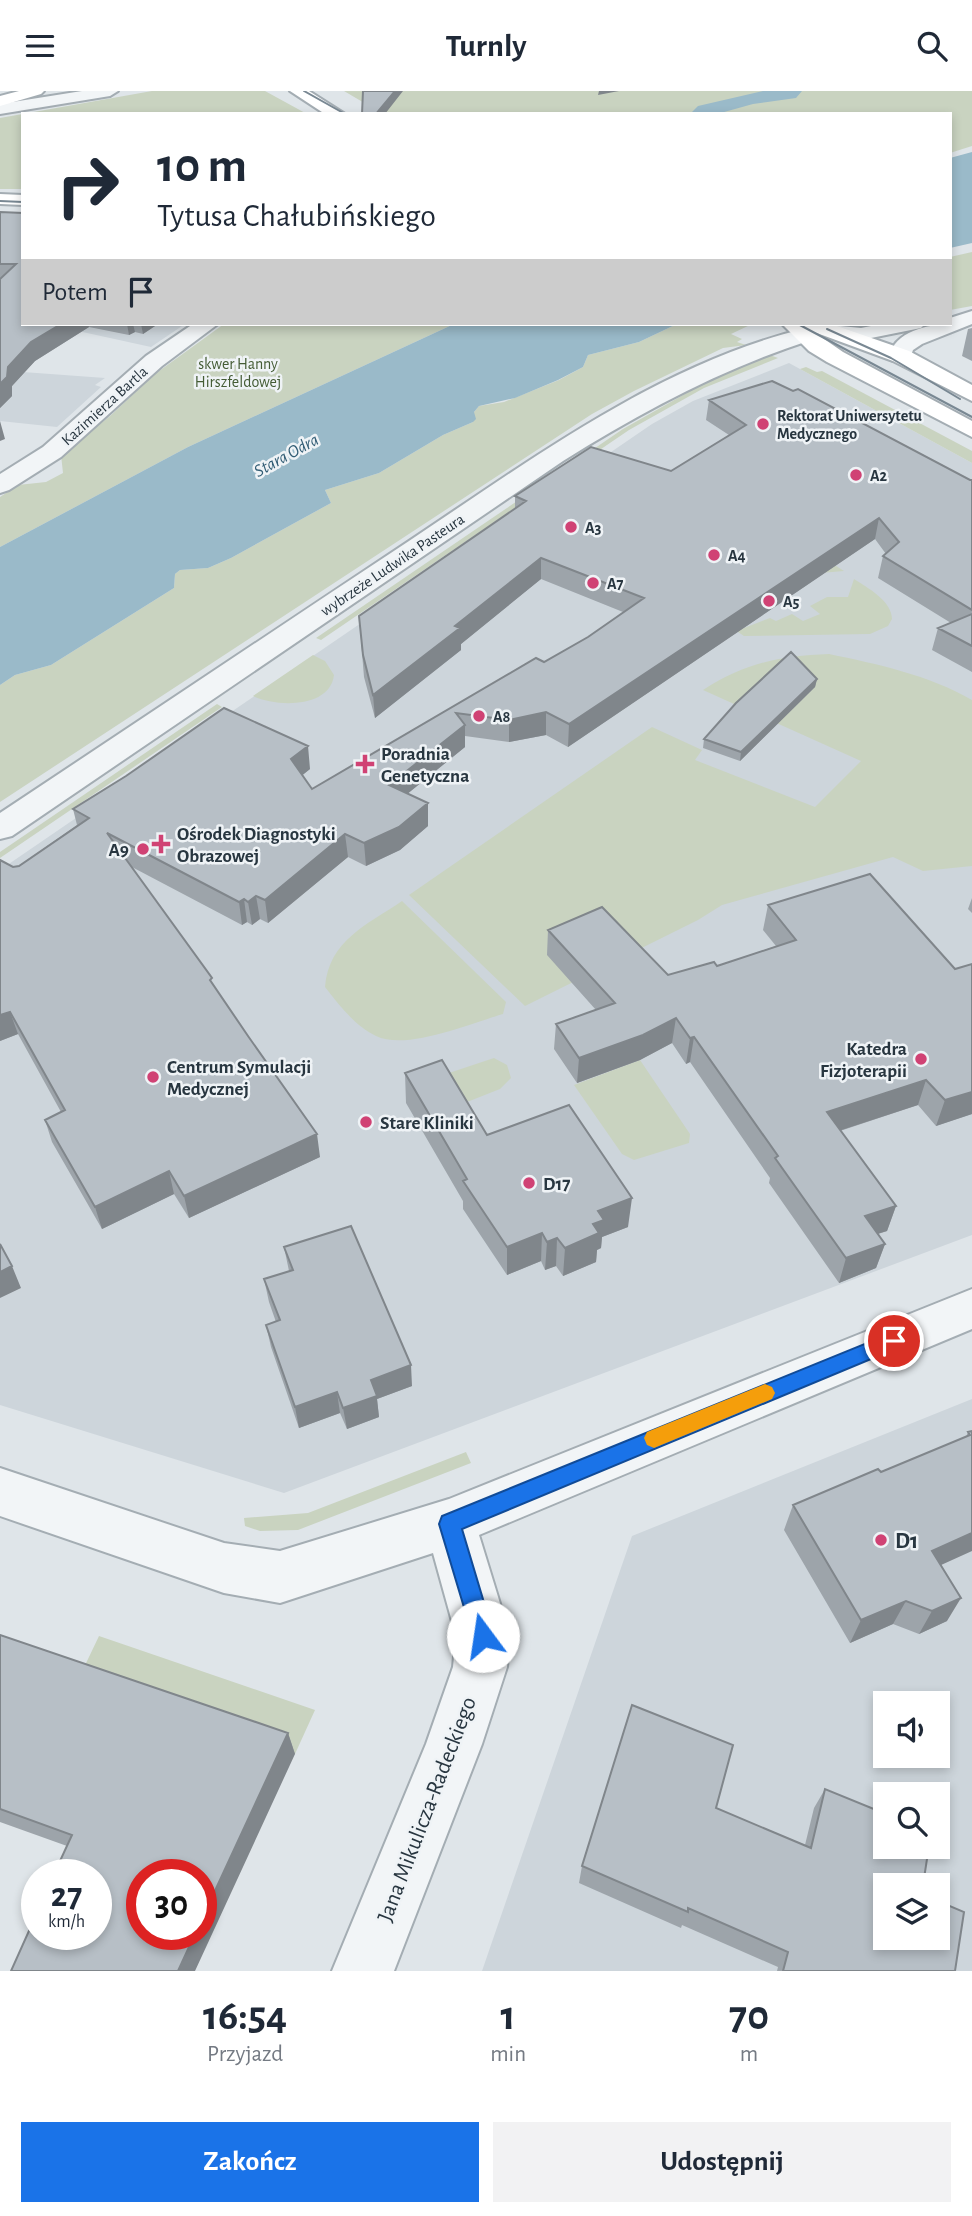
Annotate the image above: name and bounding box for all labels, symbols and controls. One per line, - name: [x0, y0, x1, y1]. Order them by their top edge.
- icon: menu: [21, 27, 59, 65]
- icon: search: [913, 27, 951, 65]
- text: Turnly: [445, 30, 527, 62]
- icon: right: [42, 140, 133, 231]
- text: 10 m: [157, 142, 247, 191]
- text: Tytusa Chałubińskiego: [157, 200, 436, 232]
- icon: arrive: [122, 273, 160, 311]
- text: Potem: [42, 279, 108, 305]
- park label: skwer Hanny Hirszfeldowej: [195, 356, 281, 391]
- street label: Kazimierza Bartla: [59, 363, 151, 448]
- place label: Rektorat Uniwersytetu Medycznego: [777, 408, 923, 443]
- marker: Rektorat Uniwersytetu Medycznego: [755, 416, 771, 432]
- water label: Stara Odra: [251, 431, 322, 481]
- marker: A2: [848, 467, 864, 483]
- place label: A2: [870, 468, 888, 484]
- street label: wybrzeże Ludwika Pasteura: [318, 511, 468, 620]
- marker: A3: [563, 519, 579, 535]
- place label: A3: [585, 520, 602, 536]
- marker: A4: [706, 547, 722, 563]
- place label: A4: [728, 548, 746, 564]
- marker: A7: [585, 575, 601, 591]
- place label: A7: [607, 576, 624, 592]
- marker: A5: [761, 593, 777, 609]
- place label: A5: [783, 594, 800, 610]
- marker: A8: [471, 708, 487, 724]
- place label: A8: [493, 709, 511, 725]
- place label: Poradnia Genetyczna: [381, 745, 469, 786]
- marker: Poradnia Genetyczna: [355, 754, 375, 774]
- place label: Ośrodek Diagnostyki Obrazowej: [177, 825, 336, 866]
- marker: Ośrodek Diagnostyki Obrazowej: [151, 834, 171, 854]
- place label: A9: [108, 841, 129, 860]
- marker: A9: [135, 841, 151, 857]
- place label: Katedra Fizjoterapii: [820, 1040, 907, 1081]
- marker: Katedra Fizjoterapii: [913, 1051, 929, 1067]
- place label: Centrum Symulacji Medycznej: [167, 1058, 311, 1099]
- marker: Centrum Symulacji Medycznej: [145, 1069, 161, 1085]
- marker: Stare Kliniki: [358, 1114, 374, 1130]
- place label: Stare Kliniki: [380, 1114, 474, 1133]
- marker: D17: [521, 1175, 537, 1191]
- place label: D17: [543, 1175, 571, 1194]
- pin: [864, 1311, 924, 1371]
- icon: arrive: [875, 1322, 913, 1360]
- place label: D1: [895, 1530, 918, 1553]
- marker: D1: [873, 1532, 889, 1548]
- position arrow: [446, 1599, 520, 1673]
- map controls: [873, 1691, 950, 1950]
- button: sound: [873, 1691, 950, 1768]
- street label: Jana Mikulicza-Radeckiego: [374, 1694, 481, 1925]
- button: search: [873, 1782, 950, 1859]
- speed limit sign: 30: [126, 1859, 217, 1950]
- button: layers: [873, 1873, 950, 1950]
- text: 27: [51, 1878, 82, 1913]
- text: km/h: [48, 1913, 85, 1931]
- text: 16:54: [203, 1995, 287, 2037]
- text: 1: [501, 1995, 516, 2037]
- text: 70: [729, 1995, 769, 2037]
- text: Przyjazd: [207, 2043, 283, 2066]
- text: min: [490, 2043, 526, 2066]
- text: m: [740, 2043, 758, 2066]
- button: Zakończ: [21, 2122, 479, 2202]
- button: Udostępnij: [493, 2122, 951, 2202]

